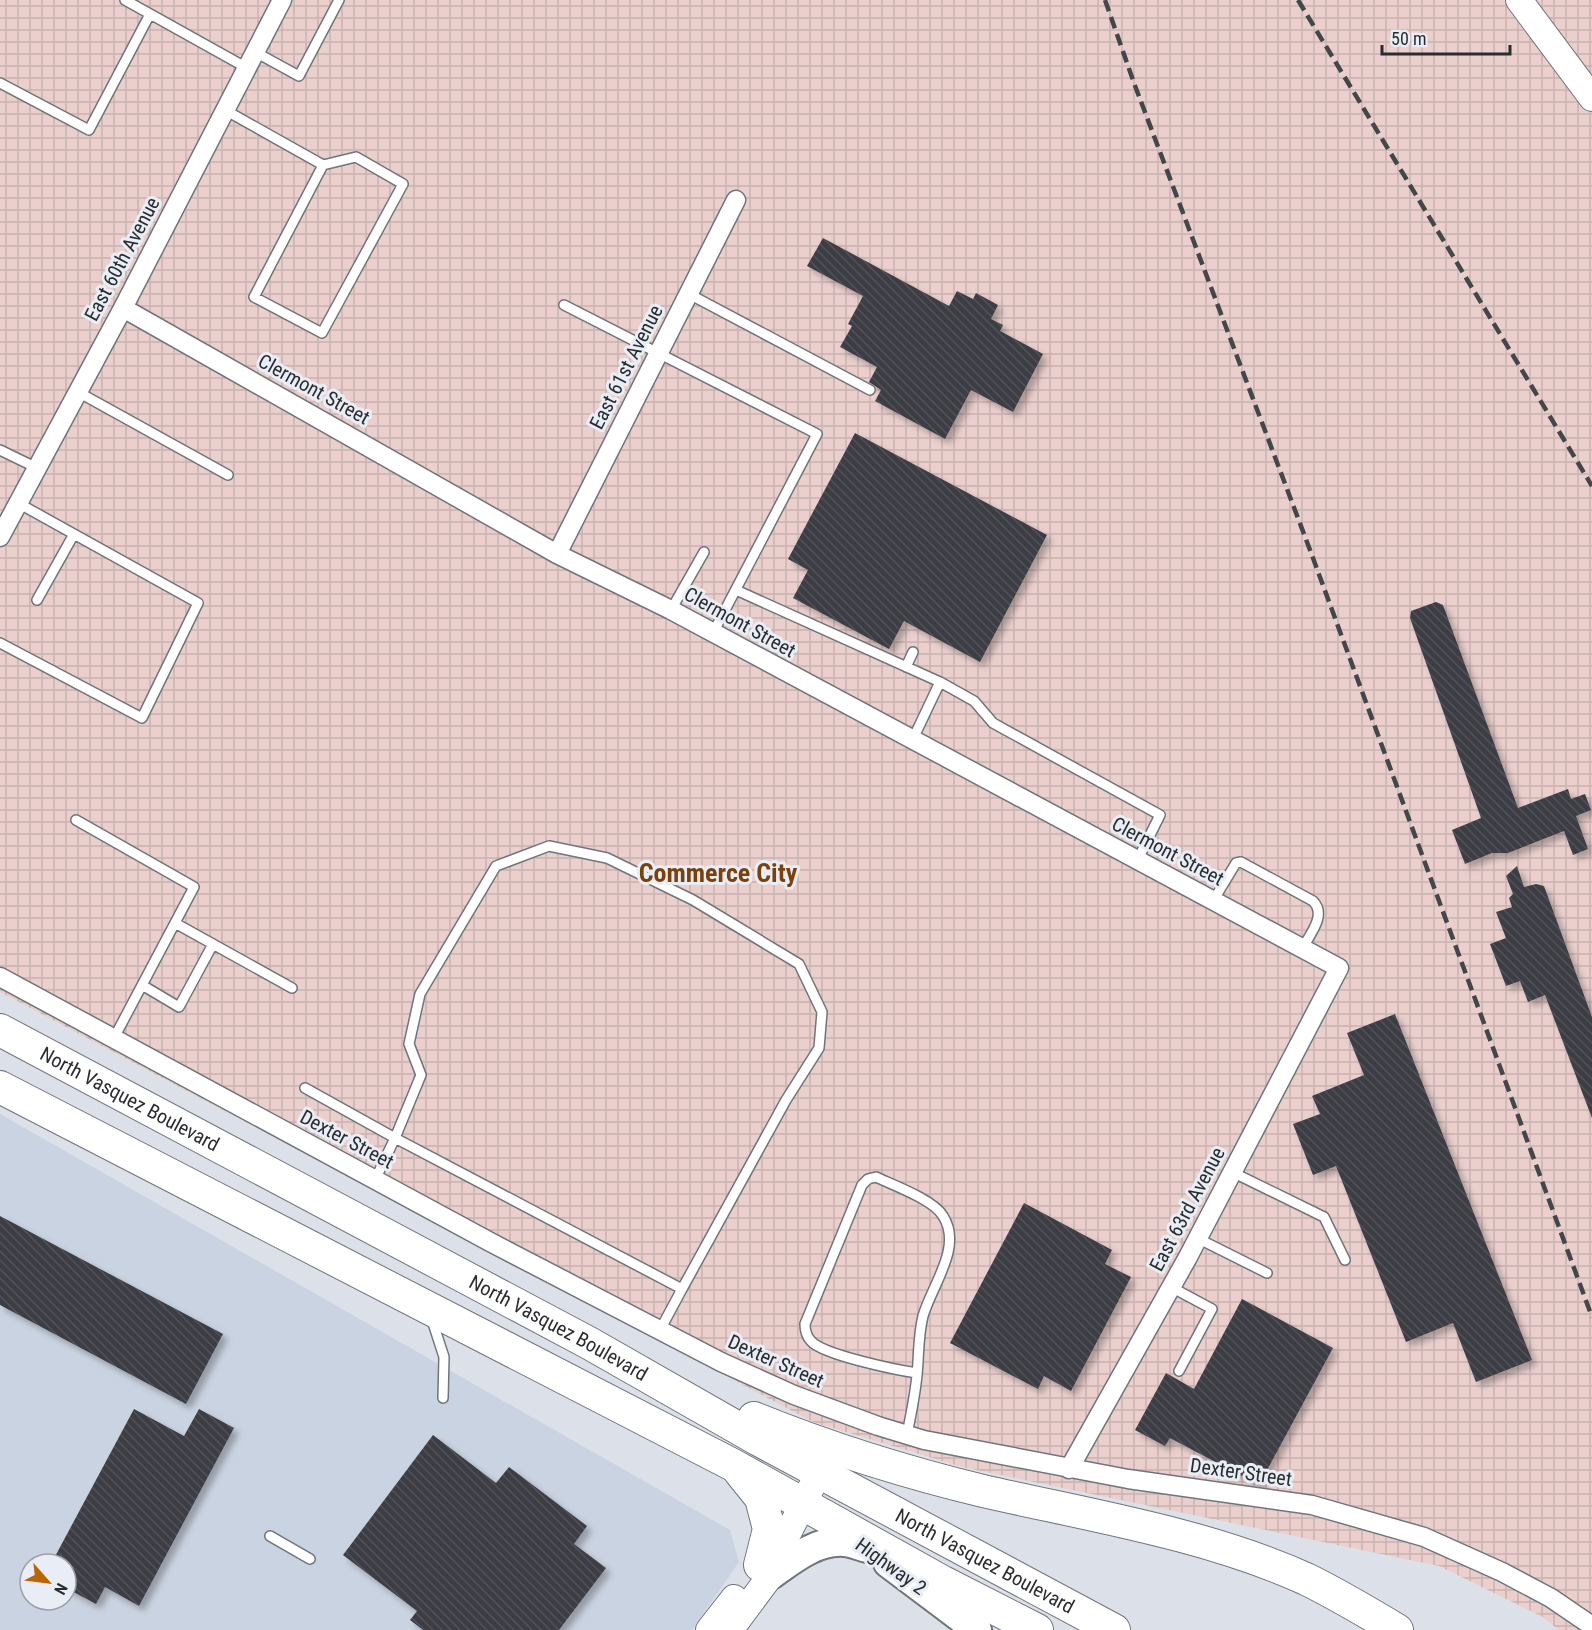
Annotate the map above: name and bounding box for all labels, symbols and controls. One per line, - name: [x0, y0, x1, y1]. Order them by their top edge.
- scale bar: [1382, 18, 1510, 56]
- text: 50 m: [1391, 28, 1426, 49]
- street label: East 60th Avenue: [79, 193, 165, 325]
- street label: East 61st Avenue: [584, 301, 668, 433]
- street label: Clermont Street: [254, 349, 374, 429]
- street label: Clermont Street: [680, 582, 800, 662]
- street label: Clermont Street: [1108, 811, 1228, 891]
- district label: Commerce City: [639, 858, 798, 888]
- street label: North Vasquez Boulevard: [36, 1042, 224, 1156]
- street label: Dexter Street: [296, 1104, 398, 1174]
- street label: East 63rd Avenue: [1144, 1143, 1230, 1275]
- street label: North Vasquez Boulevard: [465, 1270, 652, 1386]
- street label: Dexter Street: [724, 1329, 828, 1393]
- street label: Dexter Street: [1189, 1453, 1293, 1491]
- street label: North Vasquez Boulevard: [891, 1503, 1079, 1619]
- street label: Highway 2: [851, 1532, 931, 1600]
- north arrow: [18, 1552, 78, 1612]
- text: N: [50, 1580, 71, 1598]

